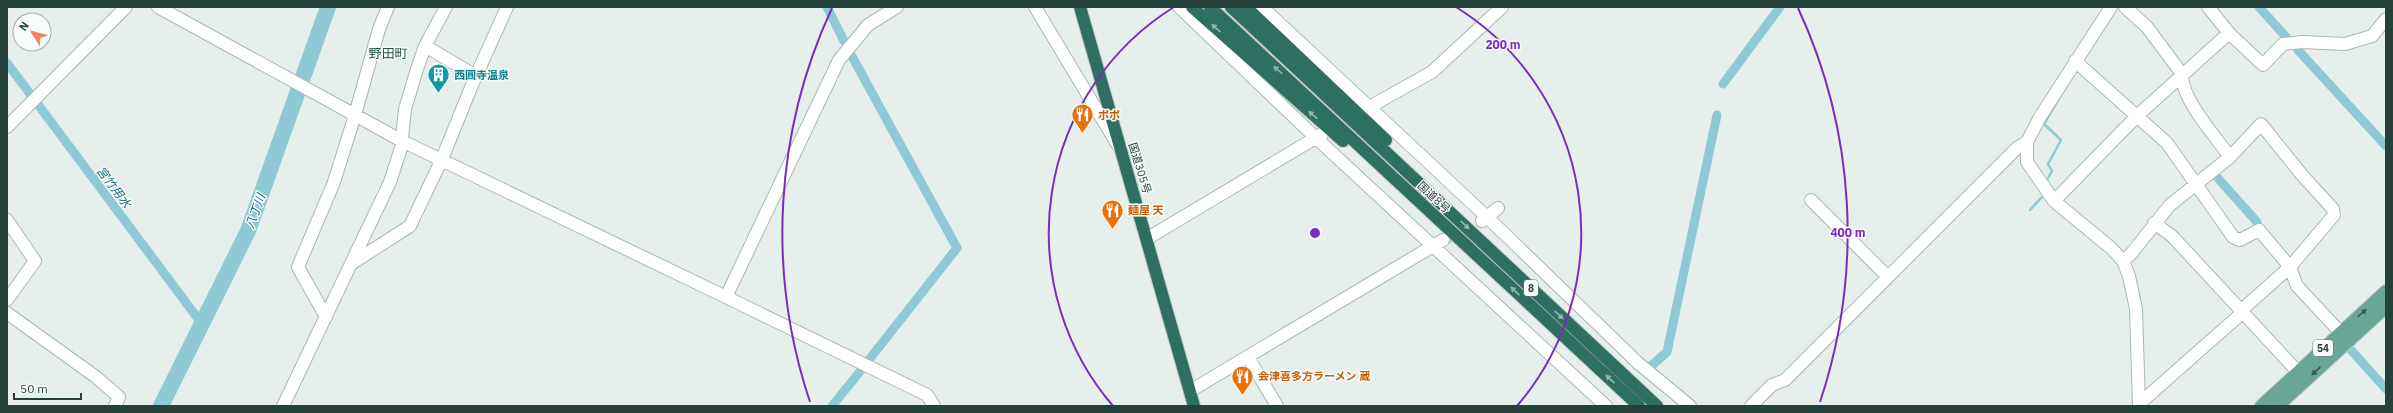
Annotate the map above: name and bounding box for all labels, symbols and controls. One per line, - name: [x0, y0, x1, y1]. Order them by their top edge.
- north arrow: [12, 12, 52, 52]
- text: N: [16, 19, 32, 33]
- one-way arrow: [1210, 24, 1221, 33]
- text: 200 m: [1485, 37, 1521, 52]
- district label: 野田町: [368, 45, 408, 62]
- building icon: 西圓寺温泉: [426, 62, 452, 95]
- one-way arrow: [1273, 65, 1283, 74]
- place label: 西圓寺温泉: [454, 68, 509, 82]
- restaurant icon: ポポ: [1070, 102, 1096, 135]
- place label: ポポ: [1098, 108, 1120, 122]
- one-way arrow: [1307, 110, 1318, 119]
- street label: 国道305号: [1126, 141, 1154, 195]
- water label: 宮竹用水: [94, 163, 136, 212]
- street label: 国道8号: [1415, 178, 1453, 216]
- water label: 八丁川: [242, 190, 269, 230]
- restaurant icon: 麺屋 天: [1099, 197, 1125, 230]
- place label: 麺屋 天: [1127, 203, 1164, 217]
- one-way arrow: [1460, 220, 1470, 230]
- text: 400 m: [1830, 225, 1866, 240]
- centre of rings: [1308, 226, 1322, 240]
- road number: 8: [1524, 280, 1538, 296]
- one-way arrow: [1510, 286, 1520, 295]
- one-way arrow: [2357, 308, 2367, 318]
- one-way arrow: [1554, 310, 1564, 319]
- road number: 54: [2313, 340, 2333, 356]
- restaurant icon: 会津喜多方ラーメン 蔵: [1230, 363, 1256, 396]
- one-way arrow: [2310, 366, 2321, 375]
- place label: 会津喜多方ラーメン 蔵: [1258, 369, 1370, 383]
- scale bar: [14, 375, 81, 401]
- one-way arrow: [1605, 375, 1615, 384]
- text: 50 m: [20, 381, 48, 396]

